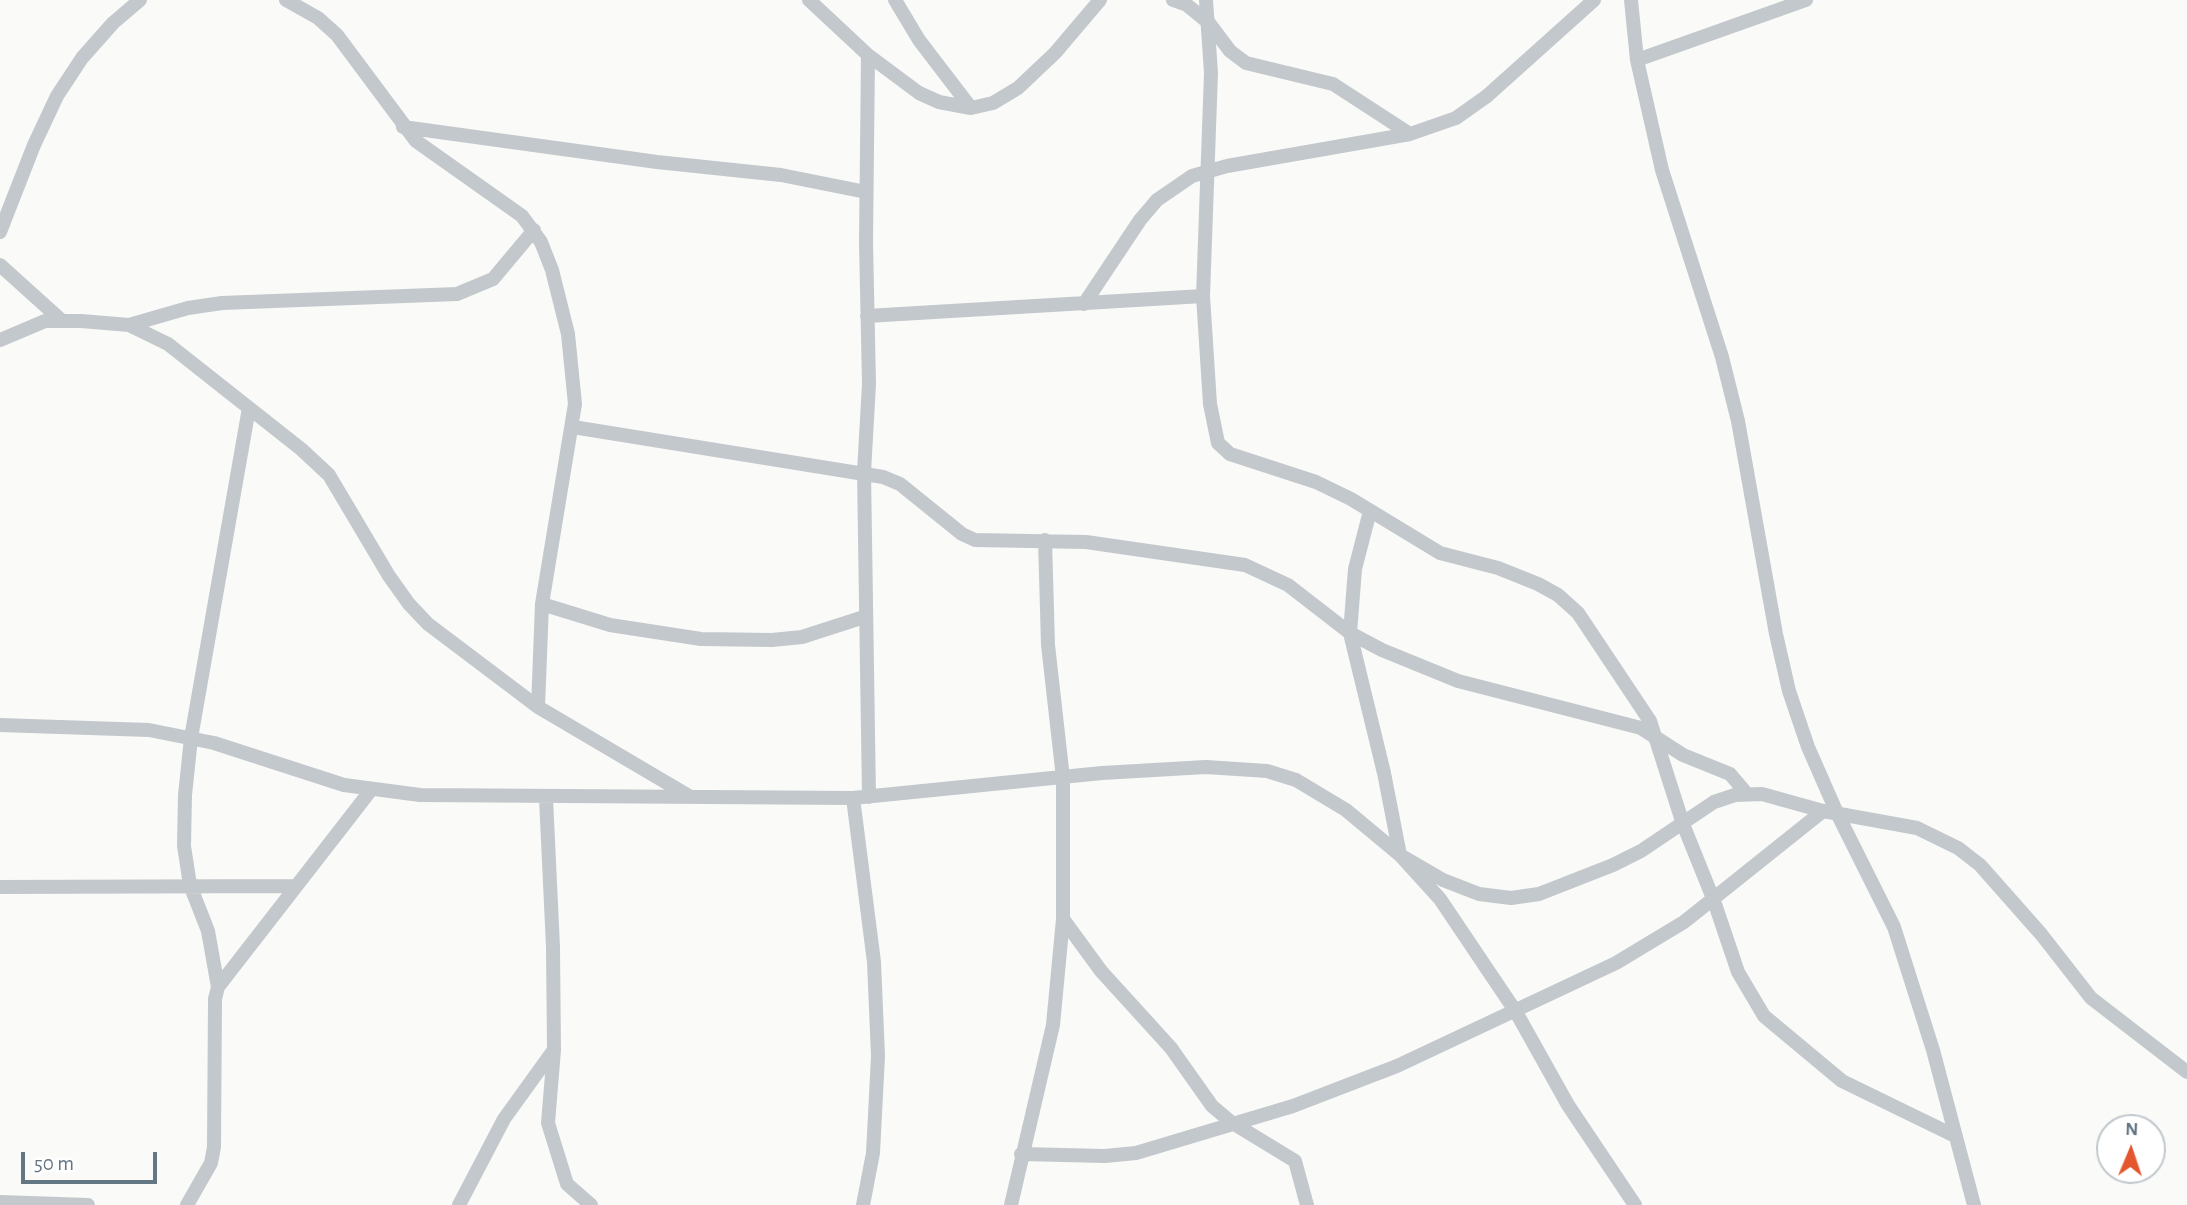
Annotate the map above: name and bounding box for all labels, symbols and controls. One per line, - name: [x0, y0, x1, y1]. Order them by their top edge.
- north arrow: [2096, 1114, 2166, 1184]
- text: N: [2125, 1120, 2139, 1139]
- scale bar: [24, 1138, 161, 1182]
- text: 50 m: [34, 1153, 74, 1174]

